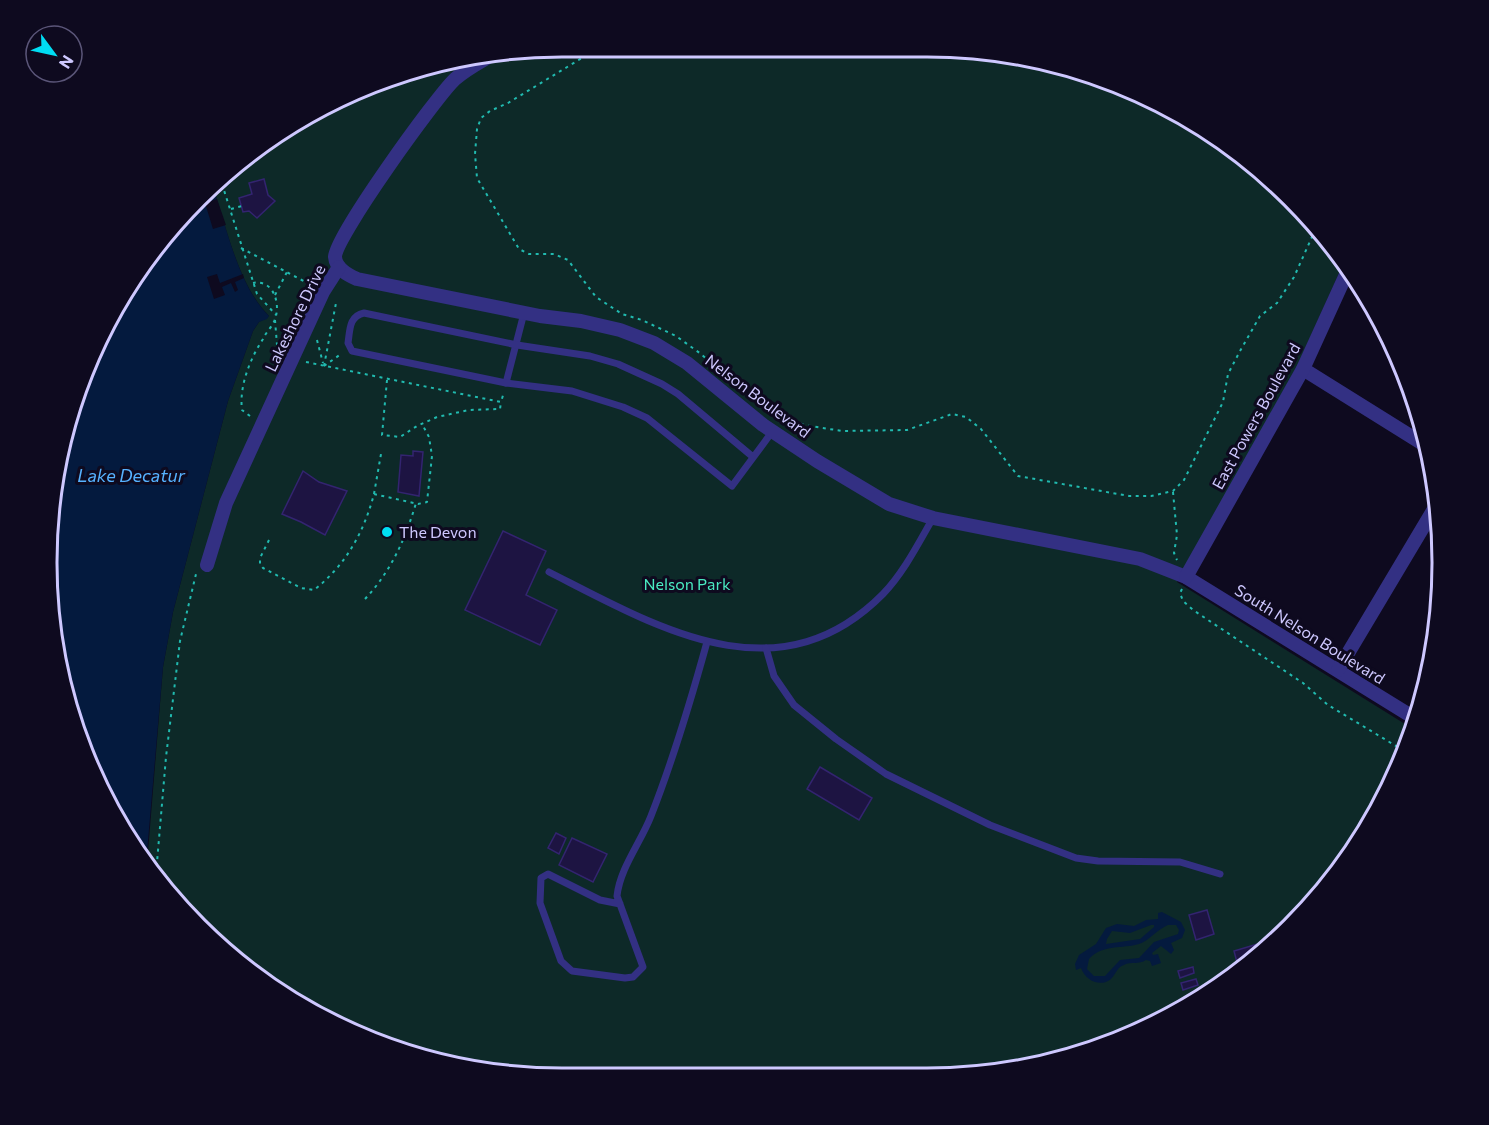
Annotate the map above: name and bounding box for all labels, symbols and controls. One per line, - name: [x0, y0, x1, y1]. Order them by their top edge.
- north arrow: [24, 24, 84, 84]
- text: N: [56, 52, 78, 73]
- street label: Lakeshore Drive: [260, 261, 329, 374]
- street label: East Powers Boulevard: [1207, 339, 1304, 492]
- street label: Nelson Boulevard: [702, 350, 815, 441]
- water label: Lake Decatur: [77, 464, 186, 486]
- place label: The Devon: [399, 522, 477, 541]
- marker: The Devon: [380, 525, 394, 539]
- park label: Nelson Park: [643, 574, 731, 593]
- street label: South Nelson Boulevard: [1232, 580, 1389, 688]

